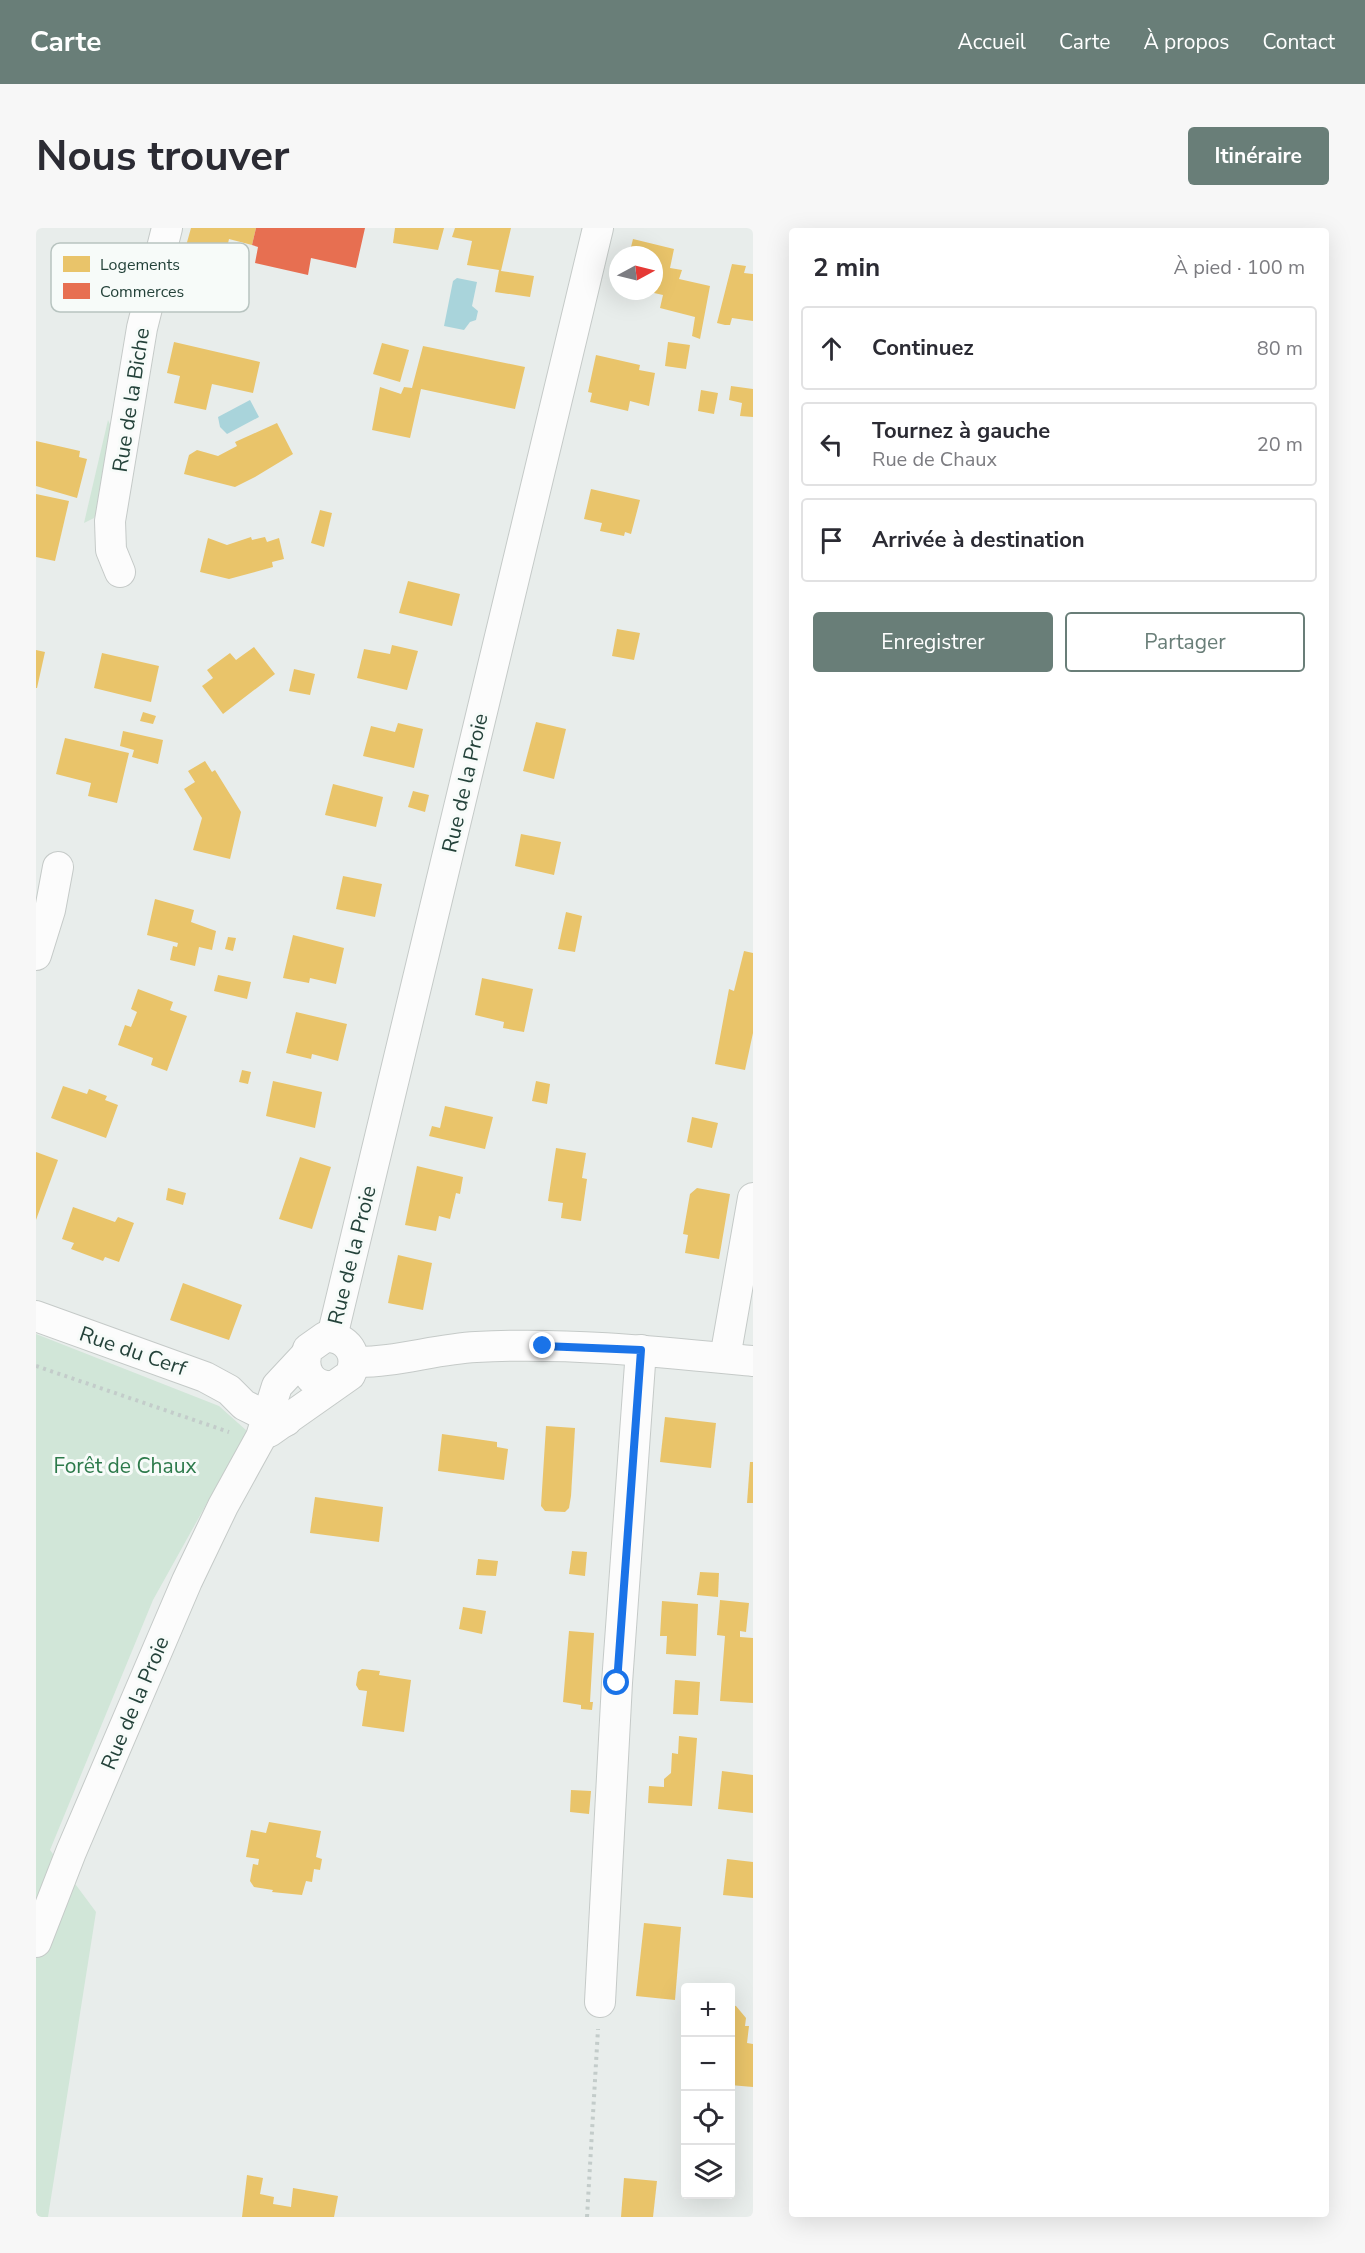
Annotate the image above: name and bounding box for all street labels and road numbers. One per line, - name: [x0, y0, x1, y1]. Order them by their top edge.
- street label: Rue de la Biche: [106, 326, 156, 474]
- street label: Rue de la Proie: [435, 711, 495, 855]
- street label: Rue de la Proie: [321, 1183, 383, 1327]
- street label: Rue du Cerf: [76, 1320, 191, 1383]
- street label: Rue de la Proie: [94, 1632, 176, 1774]

